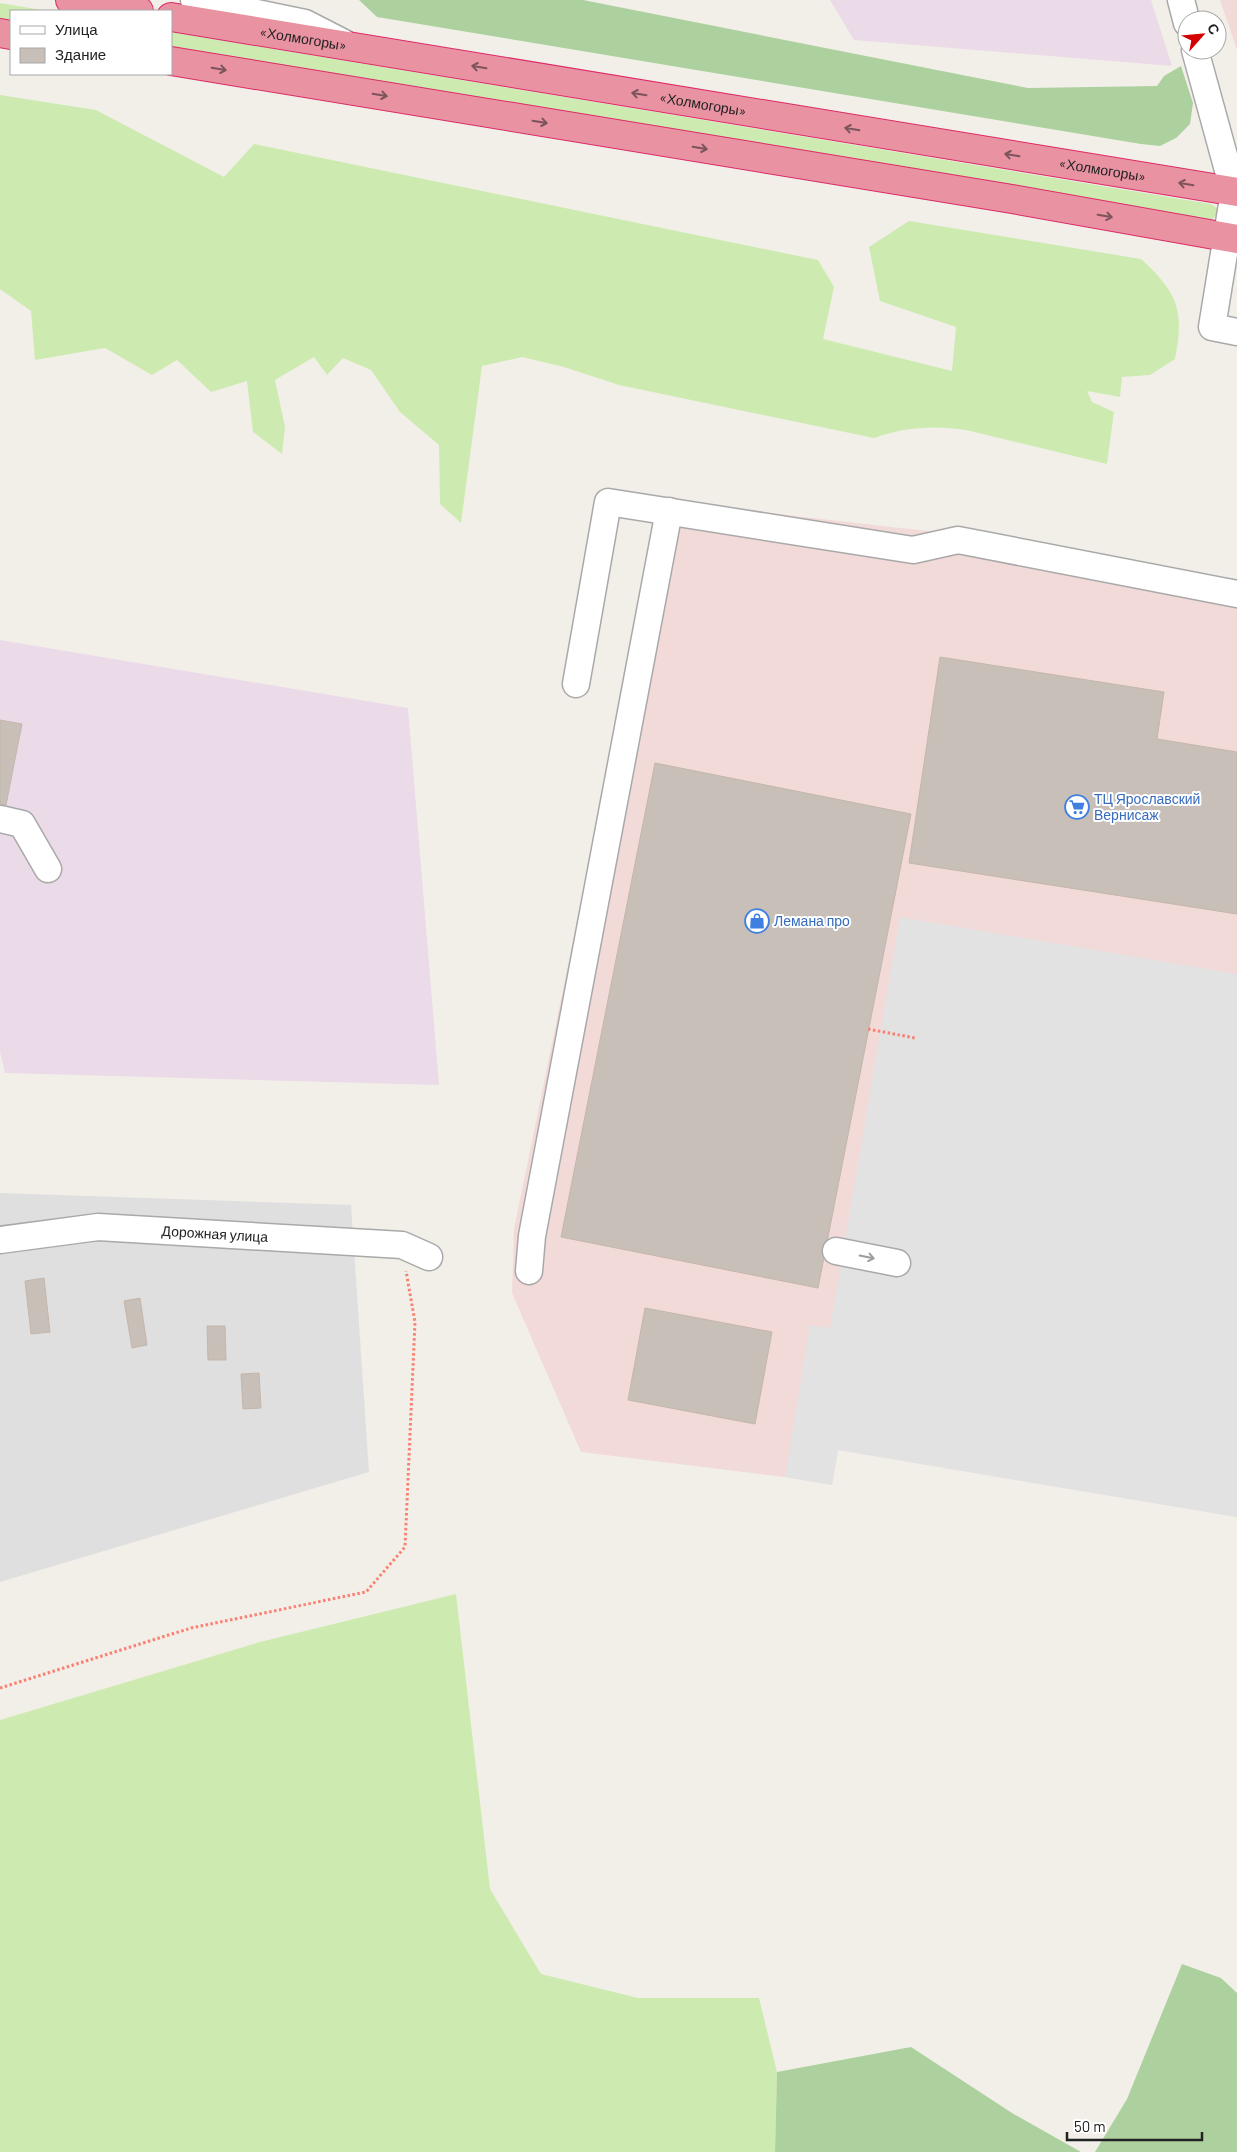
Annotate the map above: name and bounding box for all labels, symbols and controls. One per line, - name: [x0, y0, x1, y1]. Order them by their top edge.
- legend: [10, 10, 172, 75]
- north arrow: [1177, 10, 1227, 60]
- text: Улица: [55, 20, 98, 38]
- text: С: [1204, 21, 1224, 37]
- street label: «Холмогоры»: [259, 23, 348, 54]
- text: Здание: [55, 45, 106, 63]
- one-way arrow: [471, 62, 487, 72]
- one-way arrow: [211, 64, 227, 74]
- one-way arrow: [632, 88, 648, 98]
- street label: «Холмогоры»: [658, 88, 748, 119]
- one-way arrow: [371, 91, 387, 101]
- one-way arrow: [532, 117, 548, 127]
- one-way arrow: [844, 123, 860, 133]
- one-way arrow: [692, 144, 708, 154]
- one-way arrow: [1004, 150, 1020, 160]
- street label: «Холмогоры»: [1058, 154, 1147, 185]
- one-way arrow: [1179, 179, 1195, 189]
- one-way arrow: [1096, 211, 1112, 221]
- place label: ТЦ Ярославский Вернисаж: [1094, 790, 1200, 823]
- supermarket icon: ТЦ Ярославский Вернисаж: [1064, 794, 1090, 820]
- shop icon: Лемана про: [744, 908, 770, 934]
- place label: Лемана про: [774, 912, 850, 929]
- street label: Дорожная улица: [161, 1222, 269, 1245]
- one-way arrow: [858, 1253, 874, 1262]
- scale bar: [1067, 2110, 1202, 2142]
- text: 50 m: [1074, 2117, 1106, 2135]

